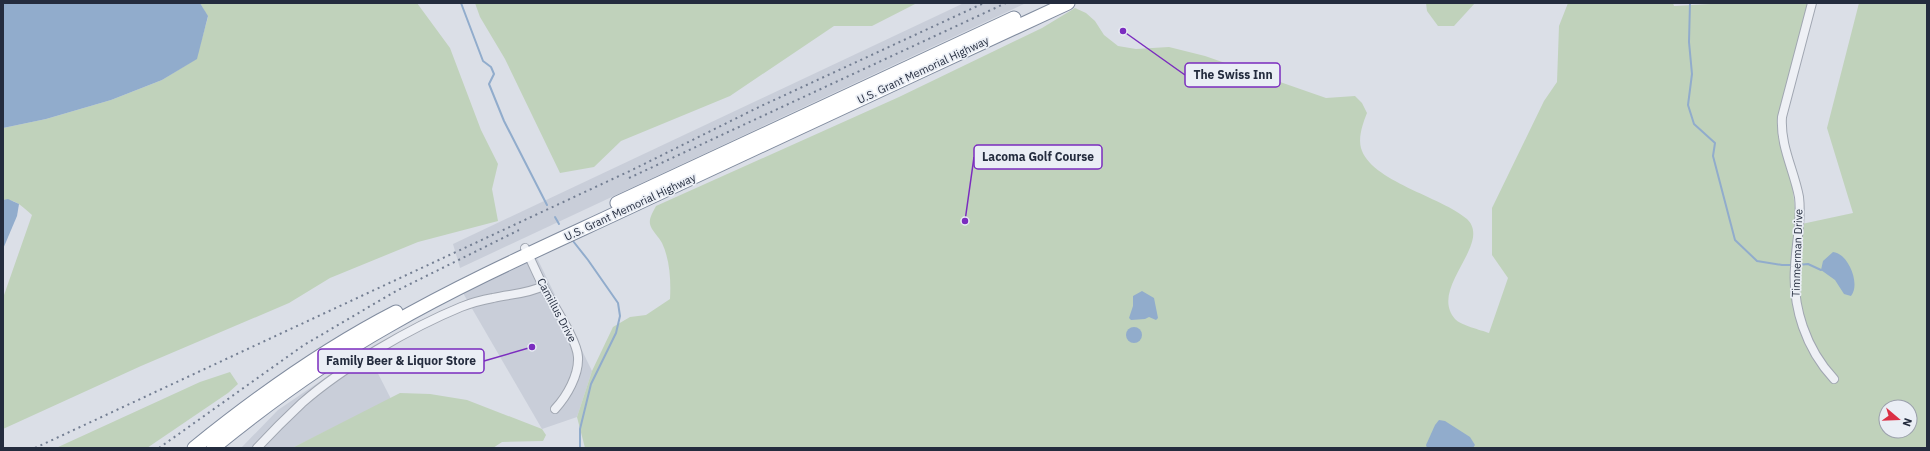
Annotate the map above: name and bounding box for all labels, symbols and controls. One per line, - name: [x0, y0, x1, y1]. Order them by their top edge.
- street label: U.S. Grant Memorial Highway: [855, 33, 991, 107]
- callout: The Swiss Inn: [1185, 63, 1280, 87]
- text: The Swiss Inn: [1193, 67, 1273, 82]
- callout: Lacoma Golf Course: [974, 145, 1102, 169]
- text: Lacoma Golf Course: [982, 149, 1094, 164]
- street label: U.S. Grant Memorial Highway: [562, 170, 698, 244]
- street label: Timmerman Drive: [1788, 209, 1806, 297]
- street label: Camillus Drive: [534, 275, 580, 345]
- callout: Family Beer & Liquor Store: [318, 349, 484, 373]
- text: Family Beer & Liquor Store: [326, 353, 476, 368]
- north arrow: [1878, 399, 1918, 439]
- text: N: [1900, 416, 1915, 428]

